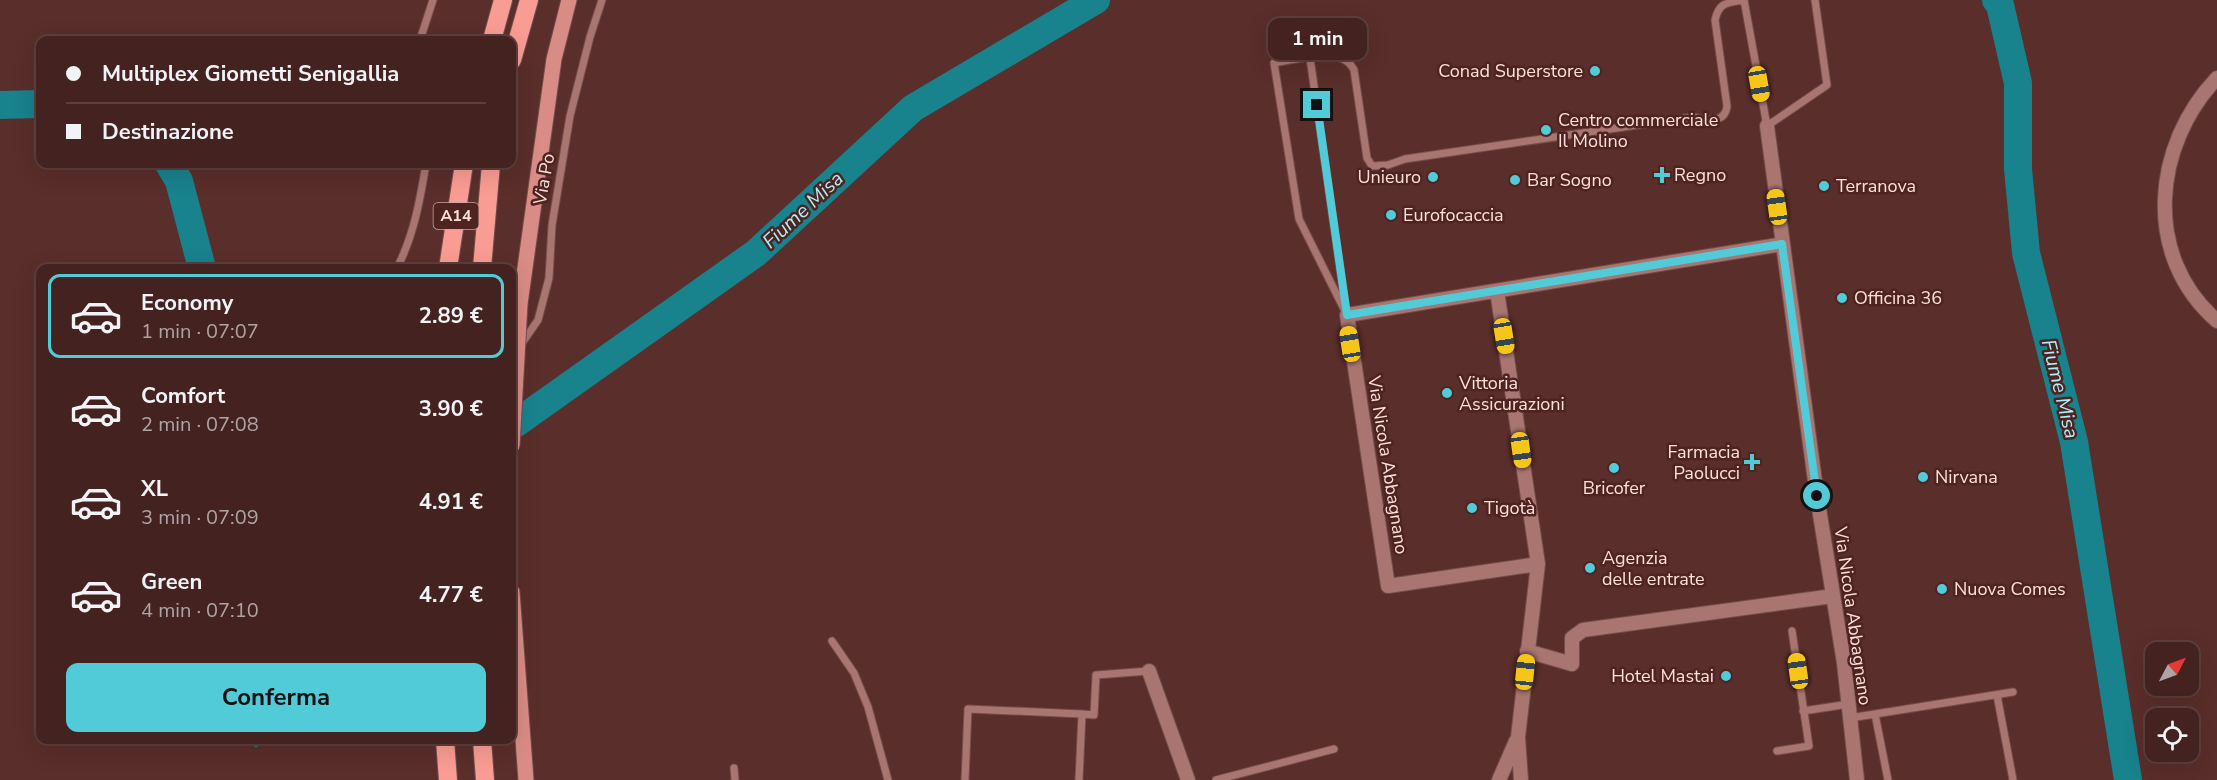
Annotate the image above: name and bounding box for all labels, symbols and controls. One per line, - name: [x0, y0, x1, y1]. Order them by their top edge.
- callout: 1 min: [1268, 18, 1366, 60]
- text: 1 min: [1292, 25, 1343, 52]
- text: Multiplex Giometti Senigallia: [102, 59, 399, 89]
- place label: Conad Superstore: [1438, 59, 1583, 83]
- marker: Conad Superstore: [1588, 64, 1602, 78]
- car: [1747, 65, 1771, 103]
- route end: [1303, 91, 1330, 118]
- place label: Centro commerciale Il Molino: [1558, 108, 1718, 153]
- text: Destinazione: [102, 117, 234, 147]
- marker: Centro commerciale Il Molino: [1539, 123, 1553, 137]
- street label: Via Po: [528, 151, 560, 208]
- place label: Regno: [1674, 163, 1726, 187]
- water label: Fiume Misa: [757, 165, 849, 255]
- place label: Unieuro: [1357, 165, 1421, 189]
- place label: Bar Sogno: [1527, 168, 1612, 192]
- marker: Regno: [1655, 168, 1669, 182]
- marker: Unieuro: [1426, 170, 1440, 184]
- marker: Bar Sogno: [1508, 173, 1522, 187]
- place label: Terranova: [1836, 174, 1916, 198]
- marker: Terranova: [1817, 179, 1831, 193]
- car: [1766, 188, 1788, 226]
- road number: A14: [434, 203, 478, 229]
- place label: Eurofocaccia: [1403, 203, 1504, 227]
- marker: Eurofocaccia: [1384, 208, 1398, 222]
- place label: Officina 36: [1854, 286, 1942, 310]
- text: Economy: [141, 288, 233, 318]
- icon: car: [69, 289, 123, 343]
- marker: Officina 36: [1835, 291, 1849, 305]
- text: 2.89 €: [419, 301, 483, 331]
- car: [1492, 317, 1516, 355]
- text: 1 min · 07:07: [141, 318, 259, 345]
- car: [1338, 325, 1362, 363]
- water label: Fiume Misa: [2035, 336, 2085, 442]
- place label: Vittoria Assicurazioni: [1458, 371, 1565, 416]
- street label: Via Nicola Abbagnano: [1362, 373, 1414, 556]
- text: Comfort: [141, 381, 225, 411]
- icon: car: [69, 382, 123, 436]
- marker: Vittoria Assicurazioni: [1440, 386, 1454, 400]
- text: 3.90 €: [419, 394, 483, 424]
- text: 2 min · 07:08: [141, 411, 259, 438]
- car: [1510, 431, 1532, 469]
- place label: Farmacia Paolucci: [1668, 440, 1740, 485]
- marker: Farmacia Paolucci: [1745, 455, 1759, 469]
- marker: Bricofer: [1607, 461, 1621, 475]
- place label: Nirvana: [1935, 465, 1998, 489]
- marker: Nirvana: [1916, 470, 1930, 484]
- text: XL: [141, 474, 168, 504]
- icon: car: [69, 475, 123, 529]
- place label: Bricofer: [1583, 476, 1646, 500]
- route start: [1803, 482, 1830, 509]
- text: 4.91 €: [419, 487, 483, 517]
- place label: Tigotà: [1484, 496, 1535, 520]
- marker: Tigotà: [1465, 501, 1479, 515]
- text: 3 min · 07:09: [141, 504, 259, 531]
- street label: Via Nicola Abbagnano: [1828, 524, 1877, 707]
- place label: Agenzia delle entrate: [1602, 546, 1705, 591]
- marker: Agenzia delle entrate: [1583, 561, 1597, 575]
- text: Green: [141, 567, 202, 597]
- icon: car: [69, 568, 123, 622]
- place label: Nuova Comes: [1954, 577, 2066, 601]
- text: 4.77 €: [419, 580, 483, 610]
- marker: Nuova Comes: [1935, 582, 1949, 596]
- text: 4 min · 07:10: [141, 597, 259, 624]
- north arrow: [2145, 642, 2199, 696]
- map controls: [2145, 642, 2199, 762]
- car: [1787, 652, 1809, 690]
- car: [1514, 653, 1536, 691]
- button: Conferma: [66, 663, 486, 732]
- place label: Hotel Mastai: [1611, 664, 1714, 688]
- marker: Hotel Mastai: [1719, 669, 1733, 683]
- button: locate: [2145, 708, 2199, 762]

